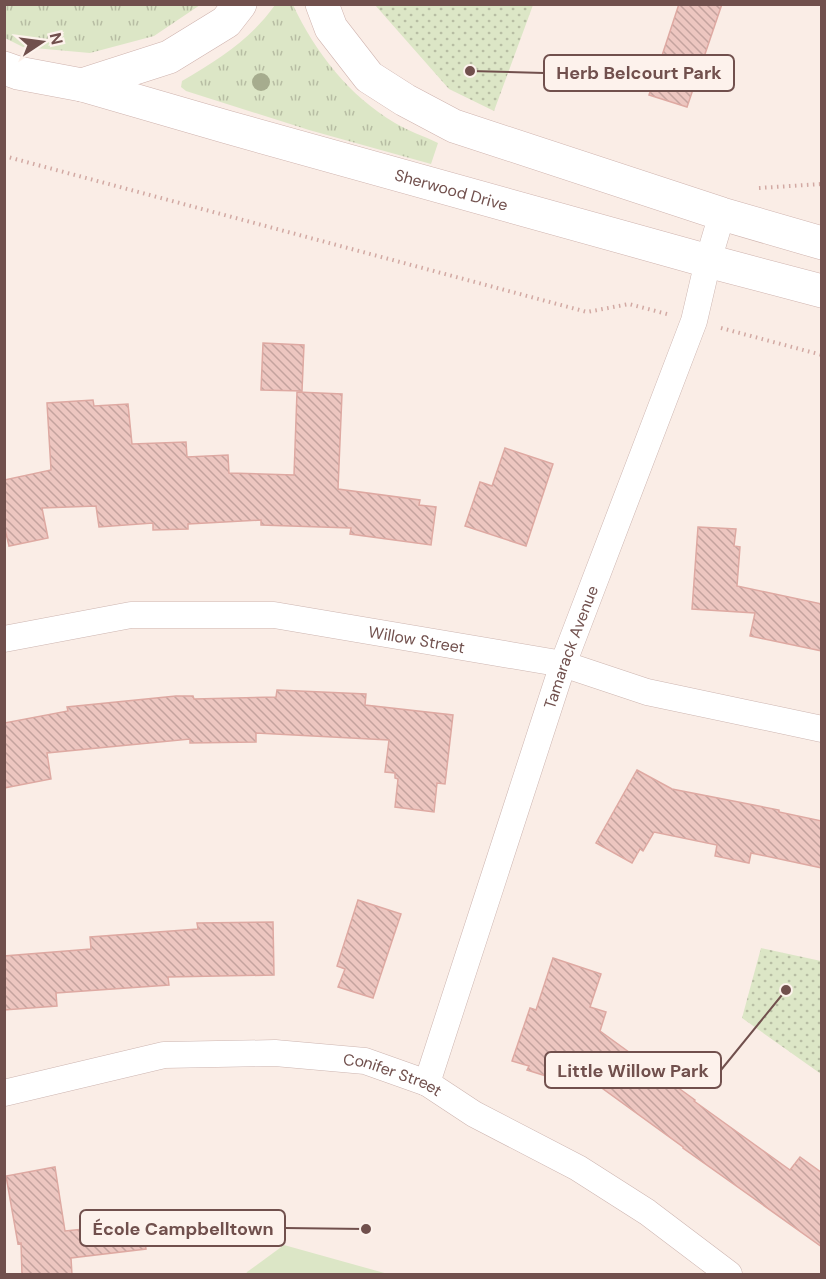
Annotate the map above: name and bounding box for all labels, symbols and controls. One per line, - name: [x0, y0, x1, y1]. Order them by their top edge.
- north arrow: [12, 12, 72, 72]
- text: N: [45, 31, 68, 47]
- callout: Herb Belcourt Park: [544, 55, 734, 91]
- text: Herb Belcourt Park: [556, 61, 722, 85]
- street label: Sherwood Drive: [392, 164, 510, 215]
- street label: Tamarack Avenue: [539, 582, 603, 712]
- street label: Willow Street: [367, 621, 467, 658]
- street label: Conifer Street: [342, 1049, 446, 1101]
- callout: Little Willow Park: [545, 1052, 721, 1088]
- text: Little Willow Park: [557, 1059, 709, 1083]
- callout: École Campbelltown: [80, 1210, 285, 1246]
- text: École Campbelltown: [92, 1217, 274, 1241]

